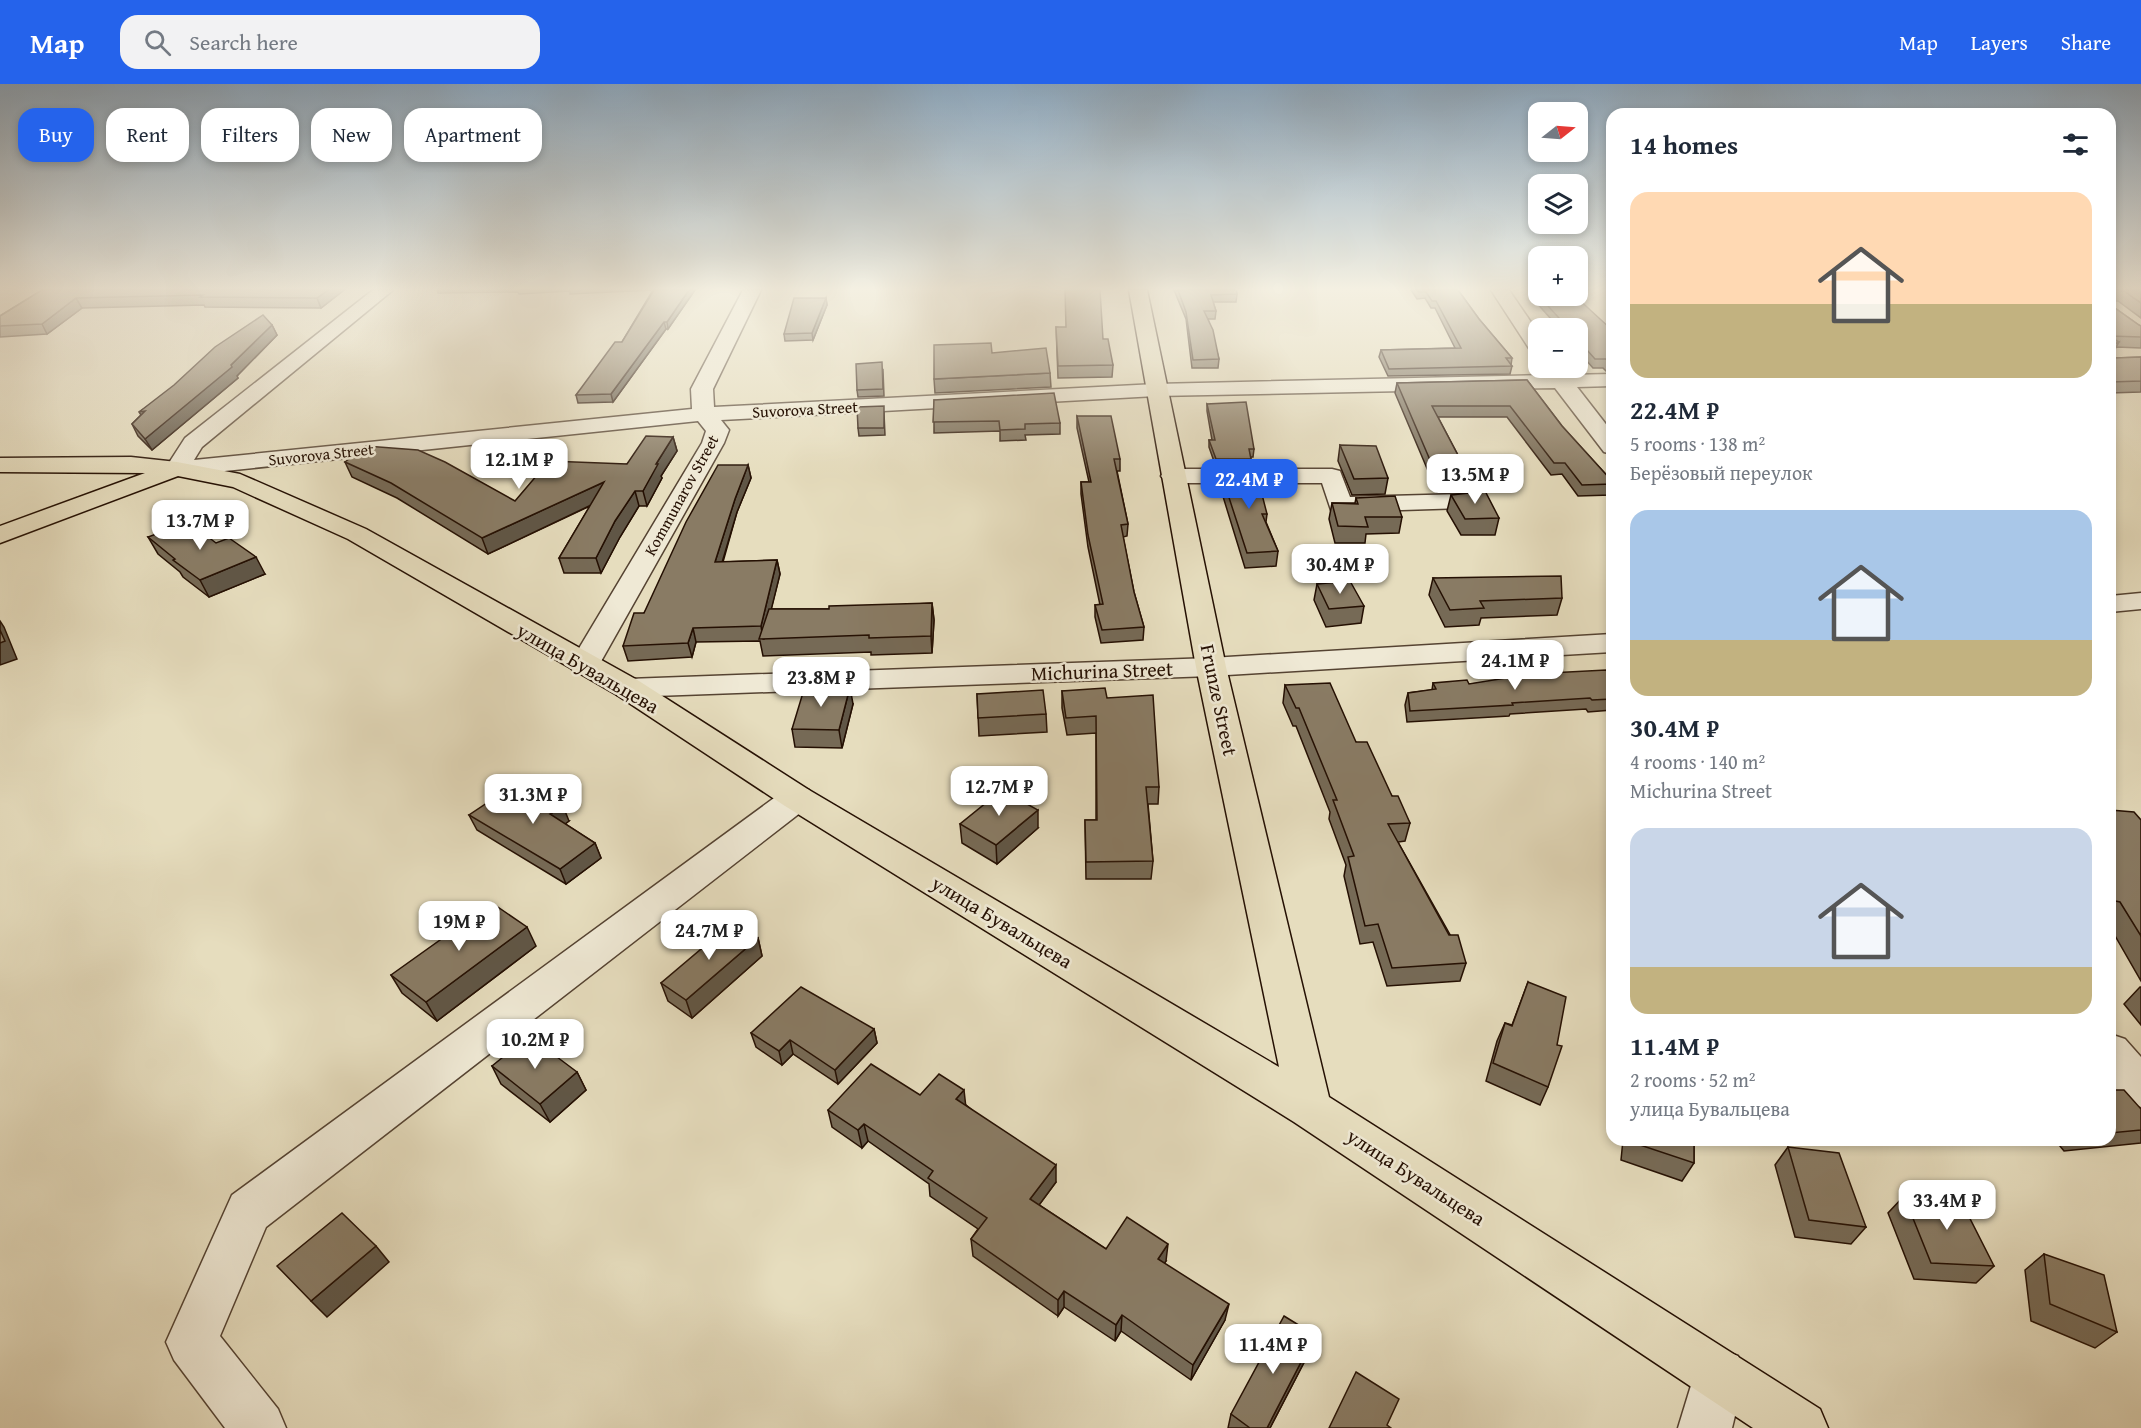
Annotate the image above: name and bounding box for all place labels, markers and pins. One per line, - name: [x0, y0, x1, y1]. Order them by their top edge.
- pin: 12.1M ₽: [464, 439, 574, 490]
- pin: 13.5M ₽: [1420, 454, 1530, 505]
- pin: 22.4M ₽: [1194, 459, 1304, 510]
- pin: 13.7M ₽: [145, 500, 255, 551]
- pin: 30.4M ₽: [1285, 544, 1395, 595]
- pin: 24.1M ₽: [1460, 640, 1570, 691]
- pin: 23.8M ₽: [766, 657, 876, 708]
- pin: 12.7M ₽: [944, 766, 1054, 817]
- pin: 31.3M ₽: [478, 774, 588, 825]
- pin: 19M ₽: [417, 901, 501, 952]
- pin: 24.7M ₽: [654, 910, 764, 961]
- pin: 10.2M ₽: [480, 1019, 590, 1070]
- pin: 33.4M ₽: [1892, 1180, 2002, 1231]
- pin: 11.4M ₽: [1218, 1324, 1328, 1375]

